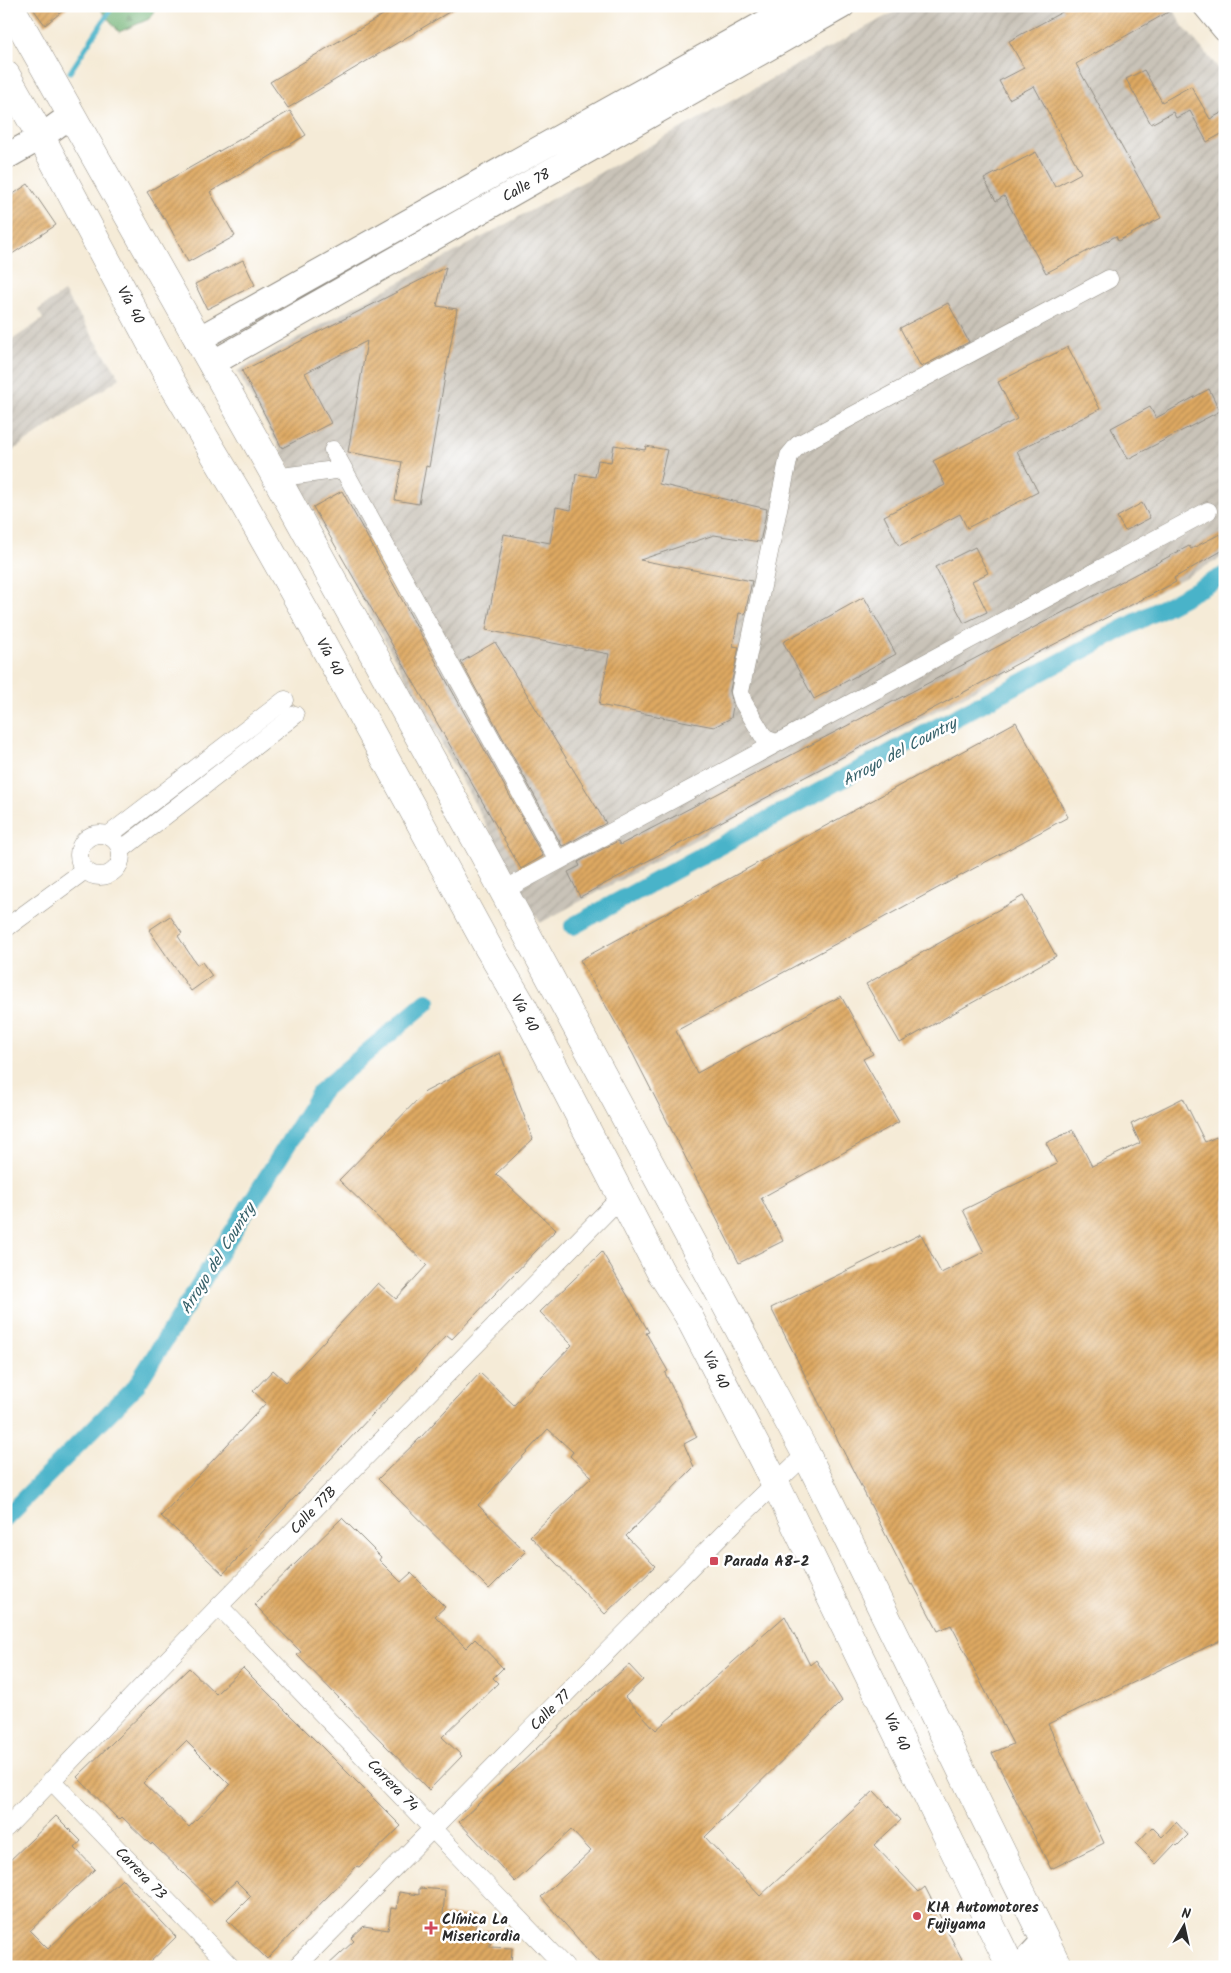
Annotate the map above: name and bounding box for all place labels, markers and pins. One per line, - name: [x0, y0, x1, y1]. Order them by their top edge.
- place label: Parada A8-2: [724, 1550, 810, 1574]
- marker: Parada A8-2: [708, 1555, 720, 1567]
- place label: KIA Automotores Fujiyama: [927, 1896, 1039, 1937]
- place label: Clínica La Misericordia: [442, 1908, 520, 1949]
- marker: KIA Automotores Fujiyama: [911, 1910, 923, 1922]
- marker: Clínica La Misericordia: [424, 1921, 438, 1935]

